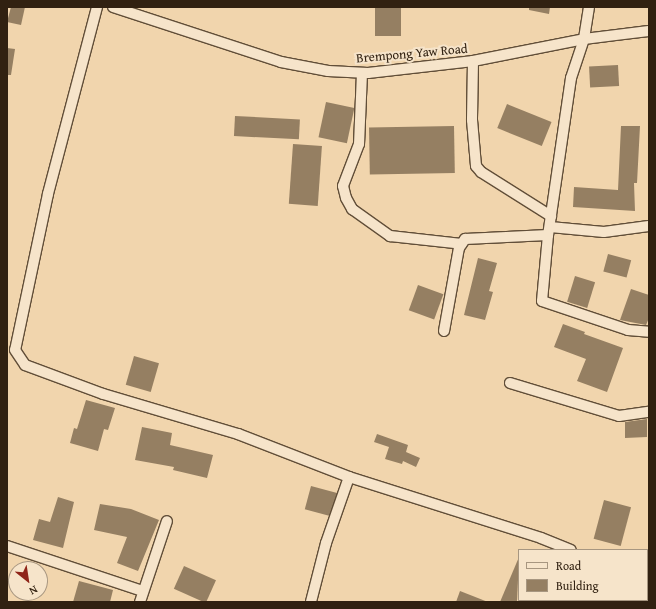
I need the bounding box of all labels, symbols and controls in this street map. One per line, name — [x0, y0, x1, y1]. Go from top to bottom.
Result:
street label: Brempong Yaw Road — [356, 41, 468, 67]
legend — [518, 549, 648, 601]
text: Road — [556, 557, 581, 574]
north arrow — [8, 561, 48, 601]
text: Building — [556, 577, 599, 594]
text: N — [26, 582, 41, 599]

